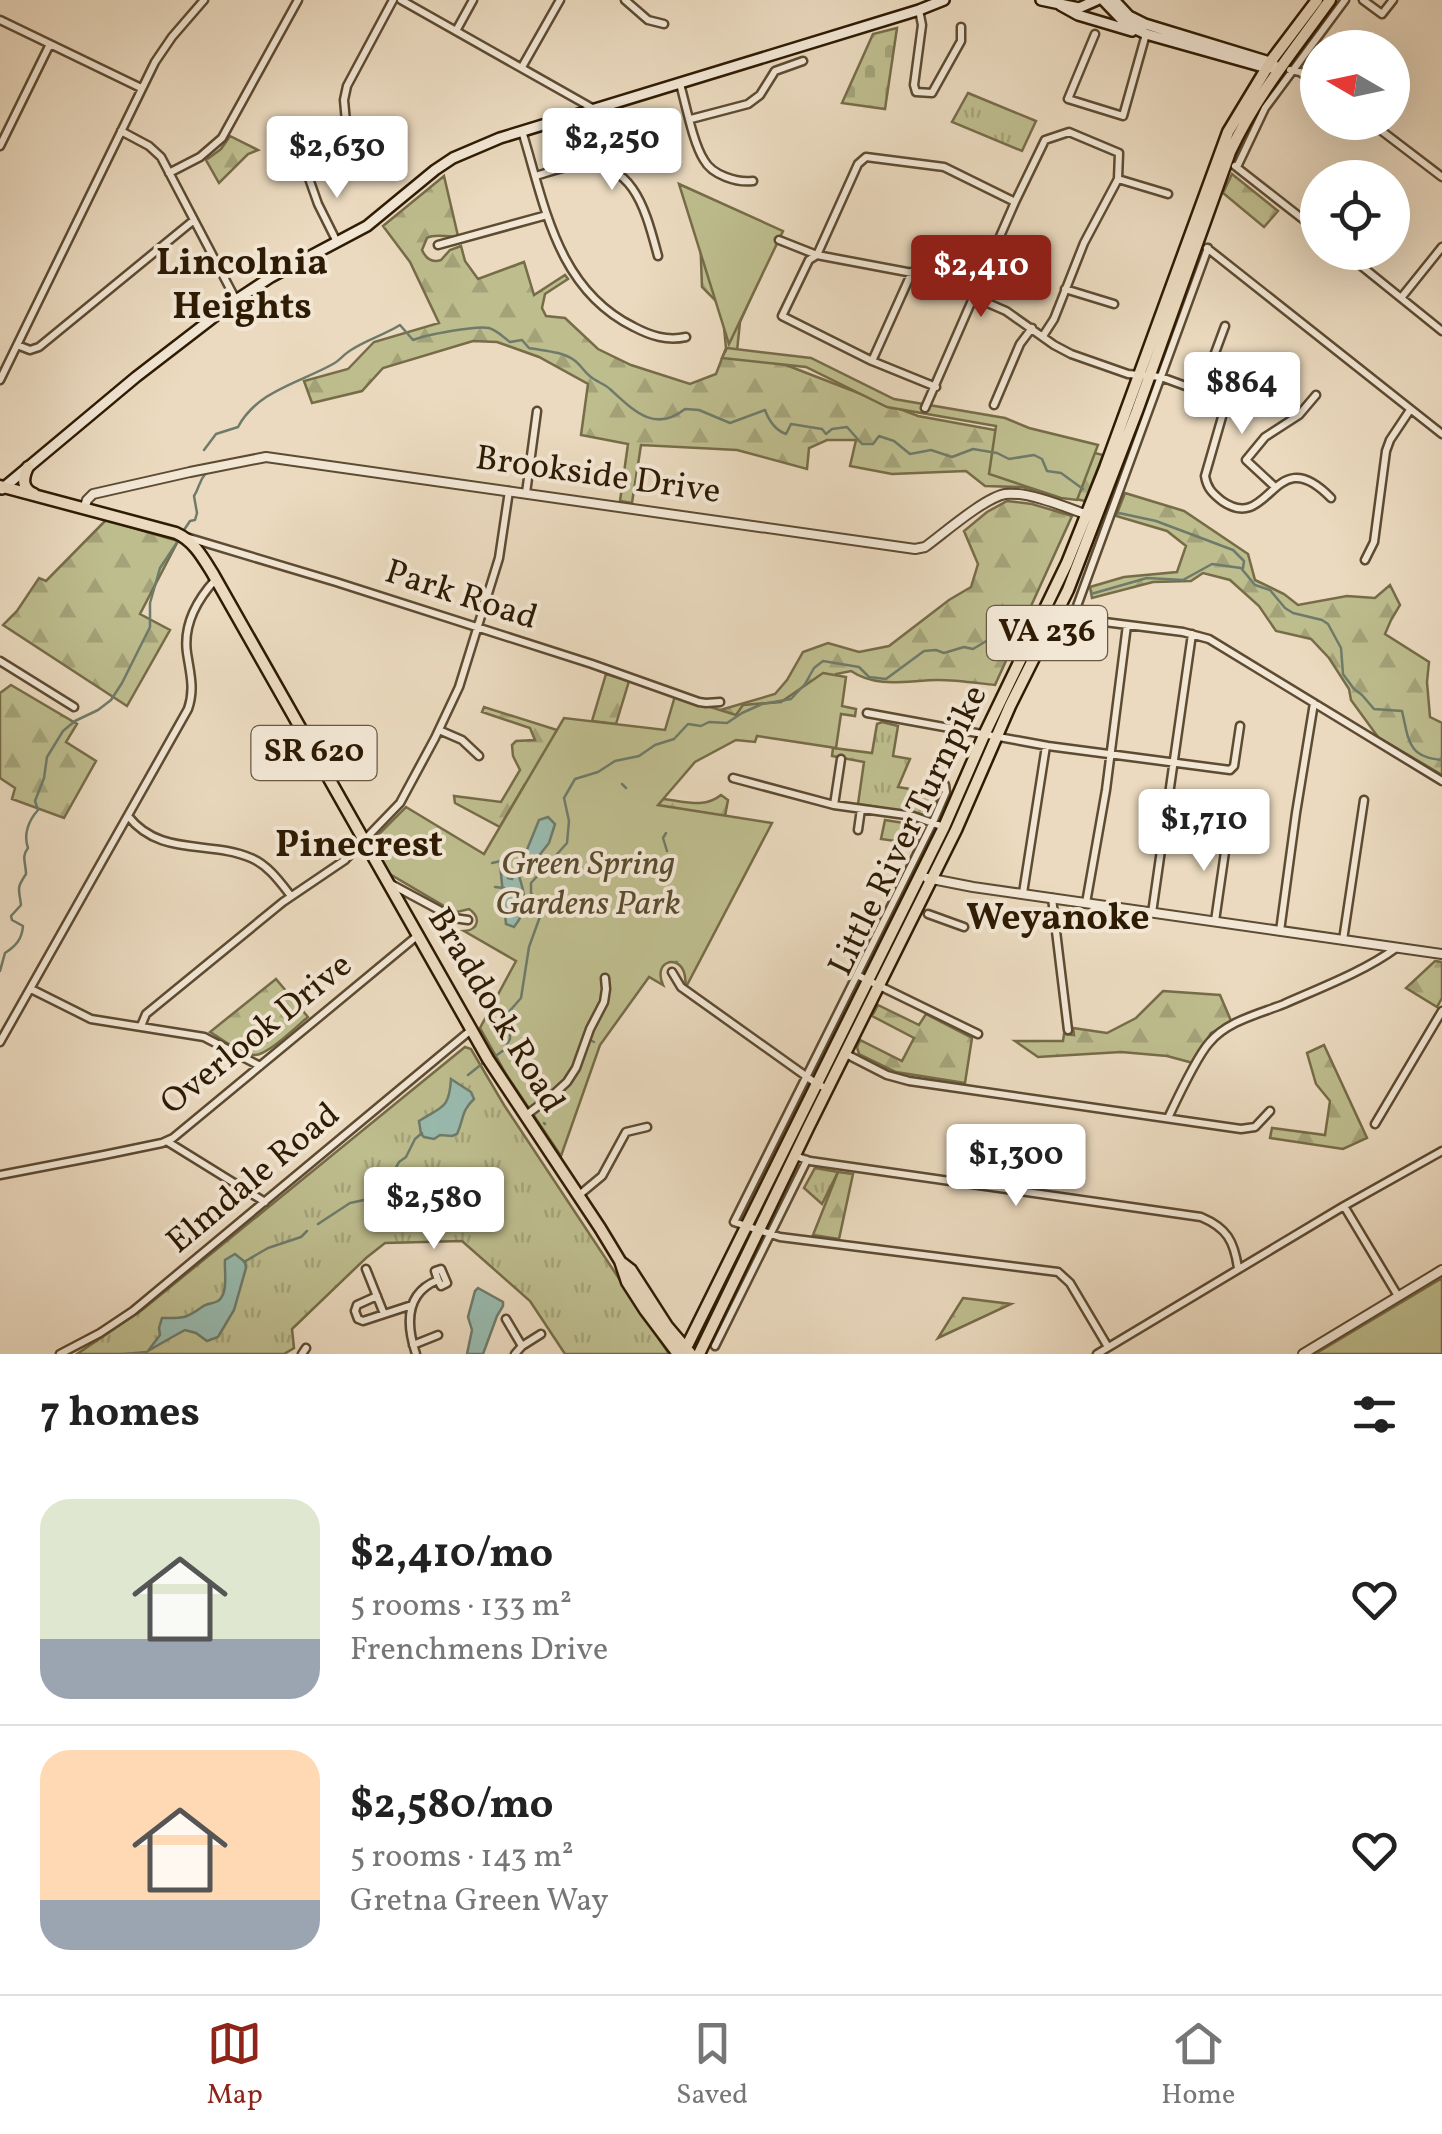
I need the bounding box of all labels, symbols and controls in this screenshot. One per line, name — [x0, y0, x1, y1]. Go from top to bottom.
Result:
north arrow — [1300, 30, 1410, 140]
map controls — [1300, 30, 1410, 270]
pin: $2,250 — [531, 108, 693, 193]
pin: $2,630 — [256, 116, 418, 201]
text: $2,250 — [564, 118, 660, 162]
text: $2,630 — [289, 126, 385, 170]
button: locate — [1300, 160, 1410, 270]
pin: $2,410 — [900, 235, 1062, 320]
district label: Lincolnia Heights — [156, 238, 328, 335]
text: $2,410 — [933, 245, 1029, 289]
pin: $864 — [1183, 352, 1301, 437]
text: $864 — [1206, 362, 1278, 406]
street label: Brookside Drive — [472, 435, 724, 517]
street label: Park Road — [379, 549, 543, 643]
road number: VA 236 — [987, 606, 1107, 660]
street label: Little River Turnpike — [818, 678, 1000, 984]
road number: SR 620 — [252, 726, 376, 780]
pin: $1,710 — [1123, 789, 1285, 874]
text: $1,710 — [1161, 799, 1247, 843]
district label: Pinecrest — [275, 820, 443, 873]
park label: Green Spring Gardens Park — [495, 841, 681, 929]
district label: Weyanoke — [966, 893, 1150, 946]
street label: Braddock Road — [415, 899, 575, 1123]
street label: Overlook Drive — [151, 943, 363, 1127]
street label: Elmdale Road — [157, 1092, 351, 1266]
pin: $1,300 — [935, 1124, 1097, 1209]
text: $1,300 — [969, 1134, 1063, 1178]
pin: $2,580 — [353, 1167, 515, 1252]
text: $2,580 — [386, 1177, 482, 1221]
text: 7 homes — [40, 1385, 200, 1444]
icon: filters — [1347, 1387, 1402, 1442]
text: $2,410/mo — [350, 1526, 553, 1585]
icon: home — [120, 1539, 240, 1659]
icon: heart — [1347, 1572, 1402, 1627]
text: 5 rooms · 133 m² — [350, 1585, 572, 1629]
text: Frenchmens Drive — [350, 1629, 608, 1673]
text: $2,580/mo — [350, 1777, 554, 1836]
icon: home — [120, 1790, 240, 1910]
icon: heart — [1347, 1823, 1402, 1878]
text: 5 rooms · 143 m² — [350, 1836, 574, 1880]
text: Gretna Green Way — [350, 1880, 608, 1924]
tab: Map — [207, 2016, 263, 2115]
tab: Saved — [676, 2016, 748, 2115]
tab: Home — [1161, 2016, 1235, 2115]

